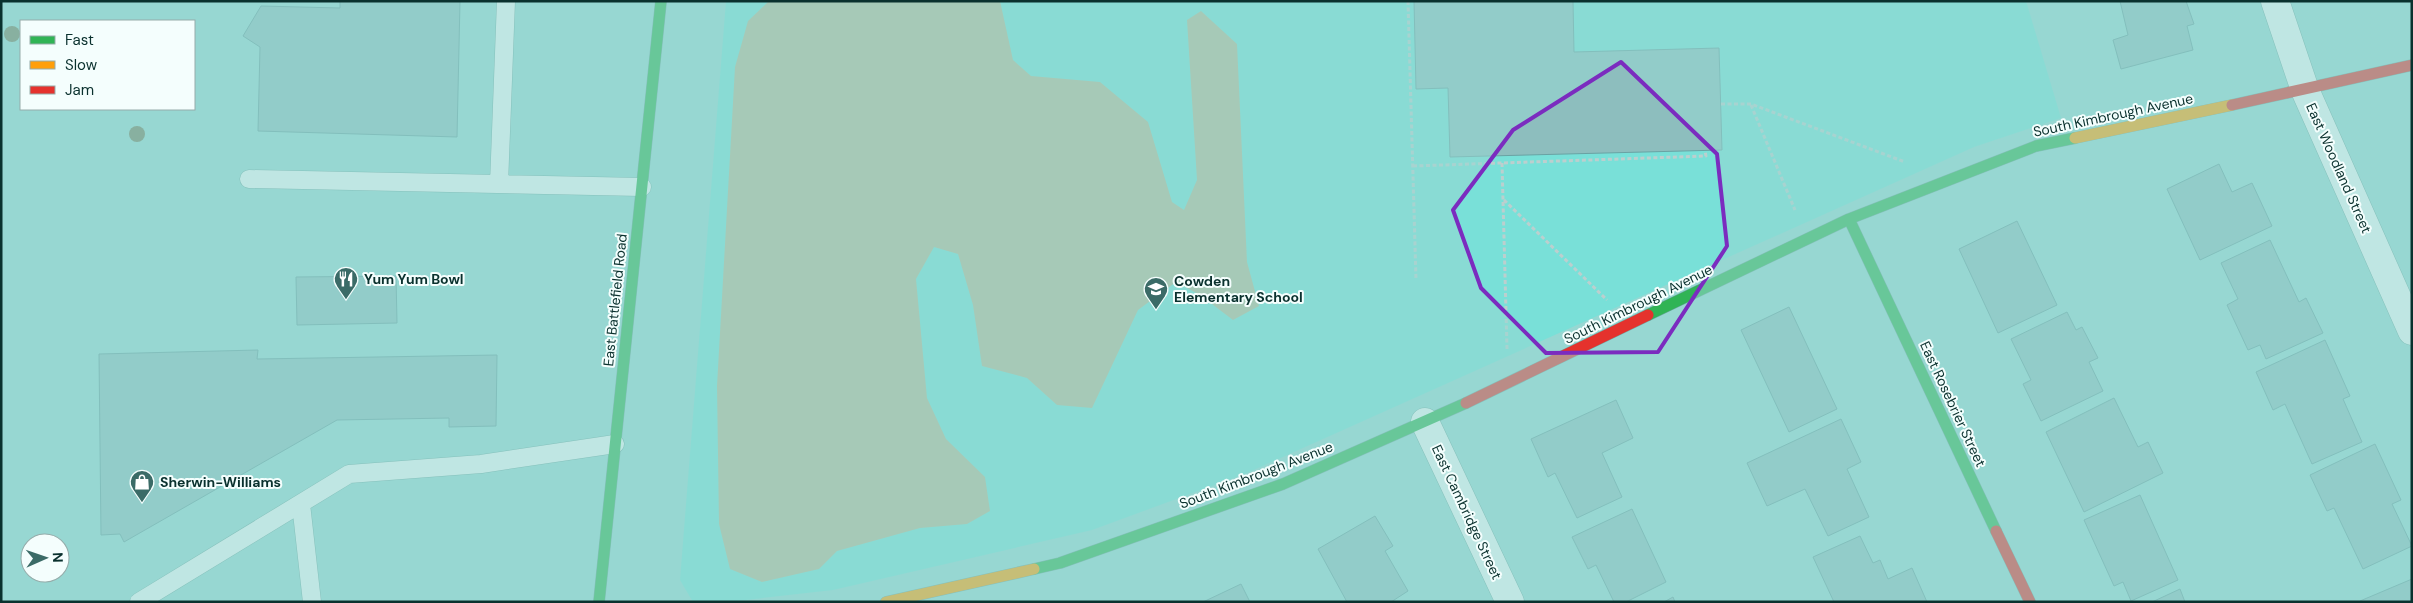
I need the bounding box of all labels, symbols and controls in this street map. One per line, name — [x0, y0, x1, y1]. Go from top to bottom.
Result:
legend — [20, 20, 195, 110]
text: Fast — [65, 30, 94, 50]
text: Slow — [65, 55, 98, 75]
text: Jam — [65, 80, 94, 100]
street label: South Kimbrough Avenue — [2031, 89, 2195, 141]
street label: East Woodland Street — [2302, 100, 2376, 236]
street label: East Battlefield Road — [599, 233, 631, 367]
street label: South Kimbrough Avenue — [1561, 260, 1715, 348]
restaurant icon: Yum Yum Bowl — [333, 266, 359, 300]
place label: Yum Yum Bowl — [364, 270, 464, 288]
place label: Cowden Elementary School — [1174, 272, 1303, 306]
school or university icon: Cowden Elementary School — [1143, 276, 1169, 310]
street label: East Rosebrier Street — [1916, 338, 1990, 470]
street label: South Kimbrough Avenue — [1177, 437, 1335, 513]
street label: East Cambridge Street — [1428, 442, 1506, 582]
shop icon: Sherwin-Williams — [129, 469, 155, 503]
place label: Sherwin-Williams — [160, 473, 281, 491]
north arrow — [20, 533, 70, 583]
text: N — [49, 552, 67, 563]

